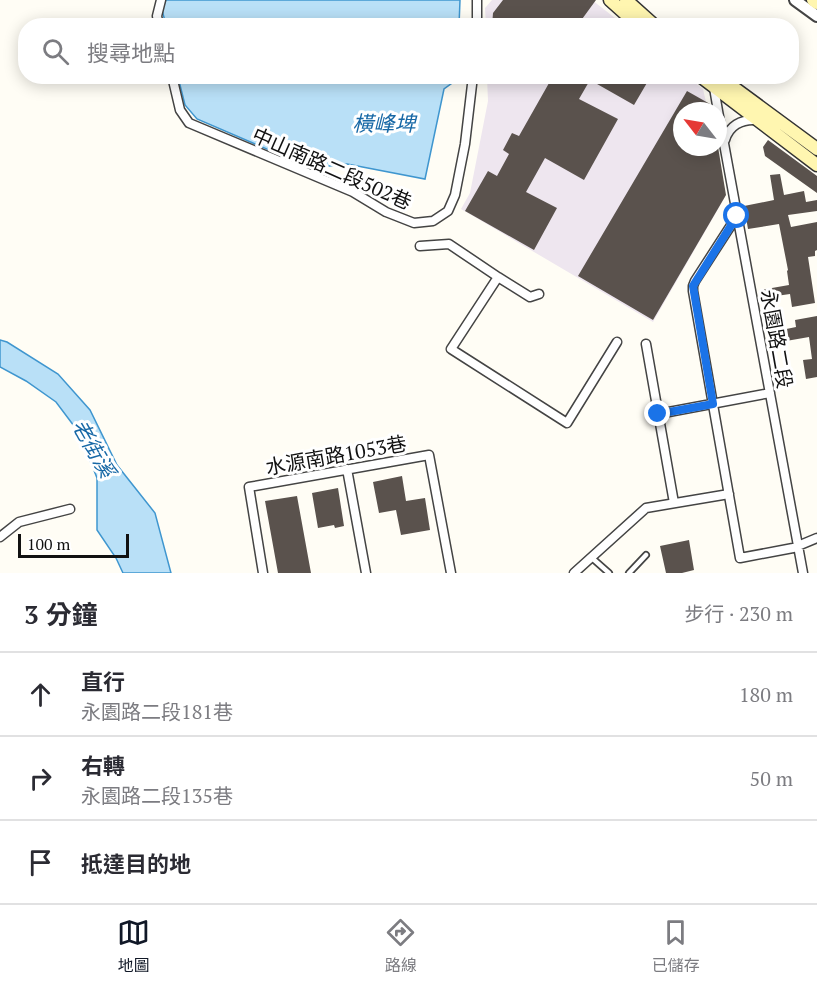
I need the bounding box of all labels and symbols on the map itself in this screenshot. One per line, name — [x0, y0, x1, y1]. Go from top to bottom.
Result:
north arrow — [673, 102, 727, 156]
water label: 橫峰埤 — [353, 109, 418, 137]
street label: 中山南路二段502巷 — [248, 121, 416, 215]
route start — [723, 202, 749, 228]
street label: 永園路二段 — [755, 287, 799, 391]
route end — [644, 400, 670, 426]
water label: 老街溪 — [66, 414, 123, 485]
street label: 水源南路1053巷 — [263, 429, 409, 481]
scale bar — [18, 531, 129, 558]

